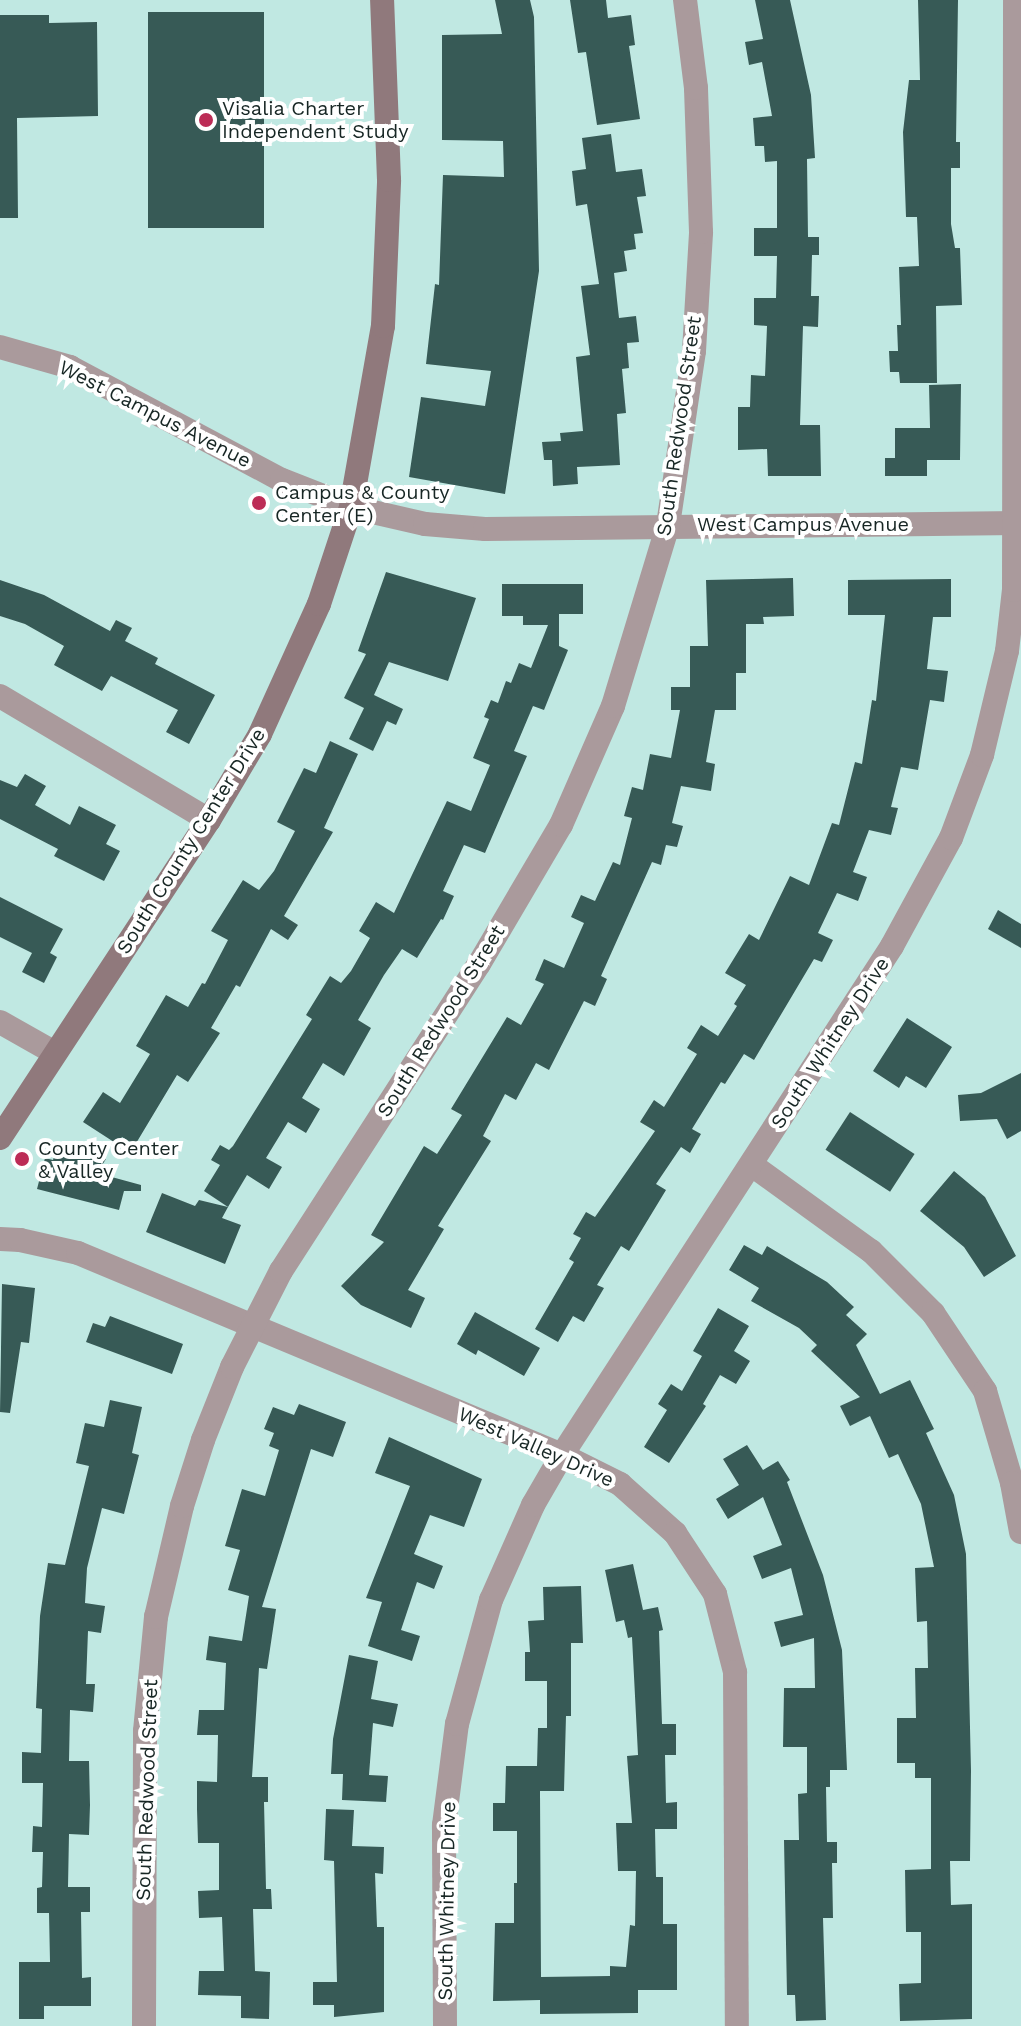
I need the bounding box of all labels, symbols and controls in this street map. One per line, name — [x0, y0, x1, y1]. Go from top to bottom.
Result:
place label: Visalia Charter Independent Study — [222, 96, 409, 143]
marker: Visalia Charter Independent Study — [197, 111, 215, 129]
street label: South Redwood Street — [652, 315, 706, 537]
street label: West Campus Avenue — [55, 355, 255, 473]
place label: Campus & County Center (E) — [275, 480, 450, 527]
marker: Campus & County Center (E) — [250, 494, 268, 512]
street label: West Campus Avenue — [697, 512, 909, 536]
street label: South County Center Drive — [111, 723, 271, 959]
street label: South Redwood Street — [372, 921, 510, 1121]
street label: South Whitney Drive — [765, 952, 895, 1134]
place label: County Center & Valley — [38, 1136, 179, 1183]
marker: County Center & Valley — [13, 1150, 31, 1168]
street label: West Valley Drive — [454, 1402, 618, 1492]
street label: South Redwood Street — [131, 1679, 163, 1901]
street label: South Whitney Drive — [433, 1801, 461, 2001]

